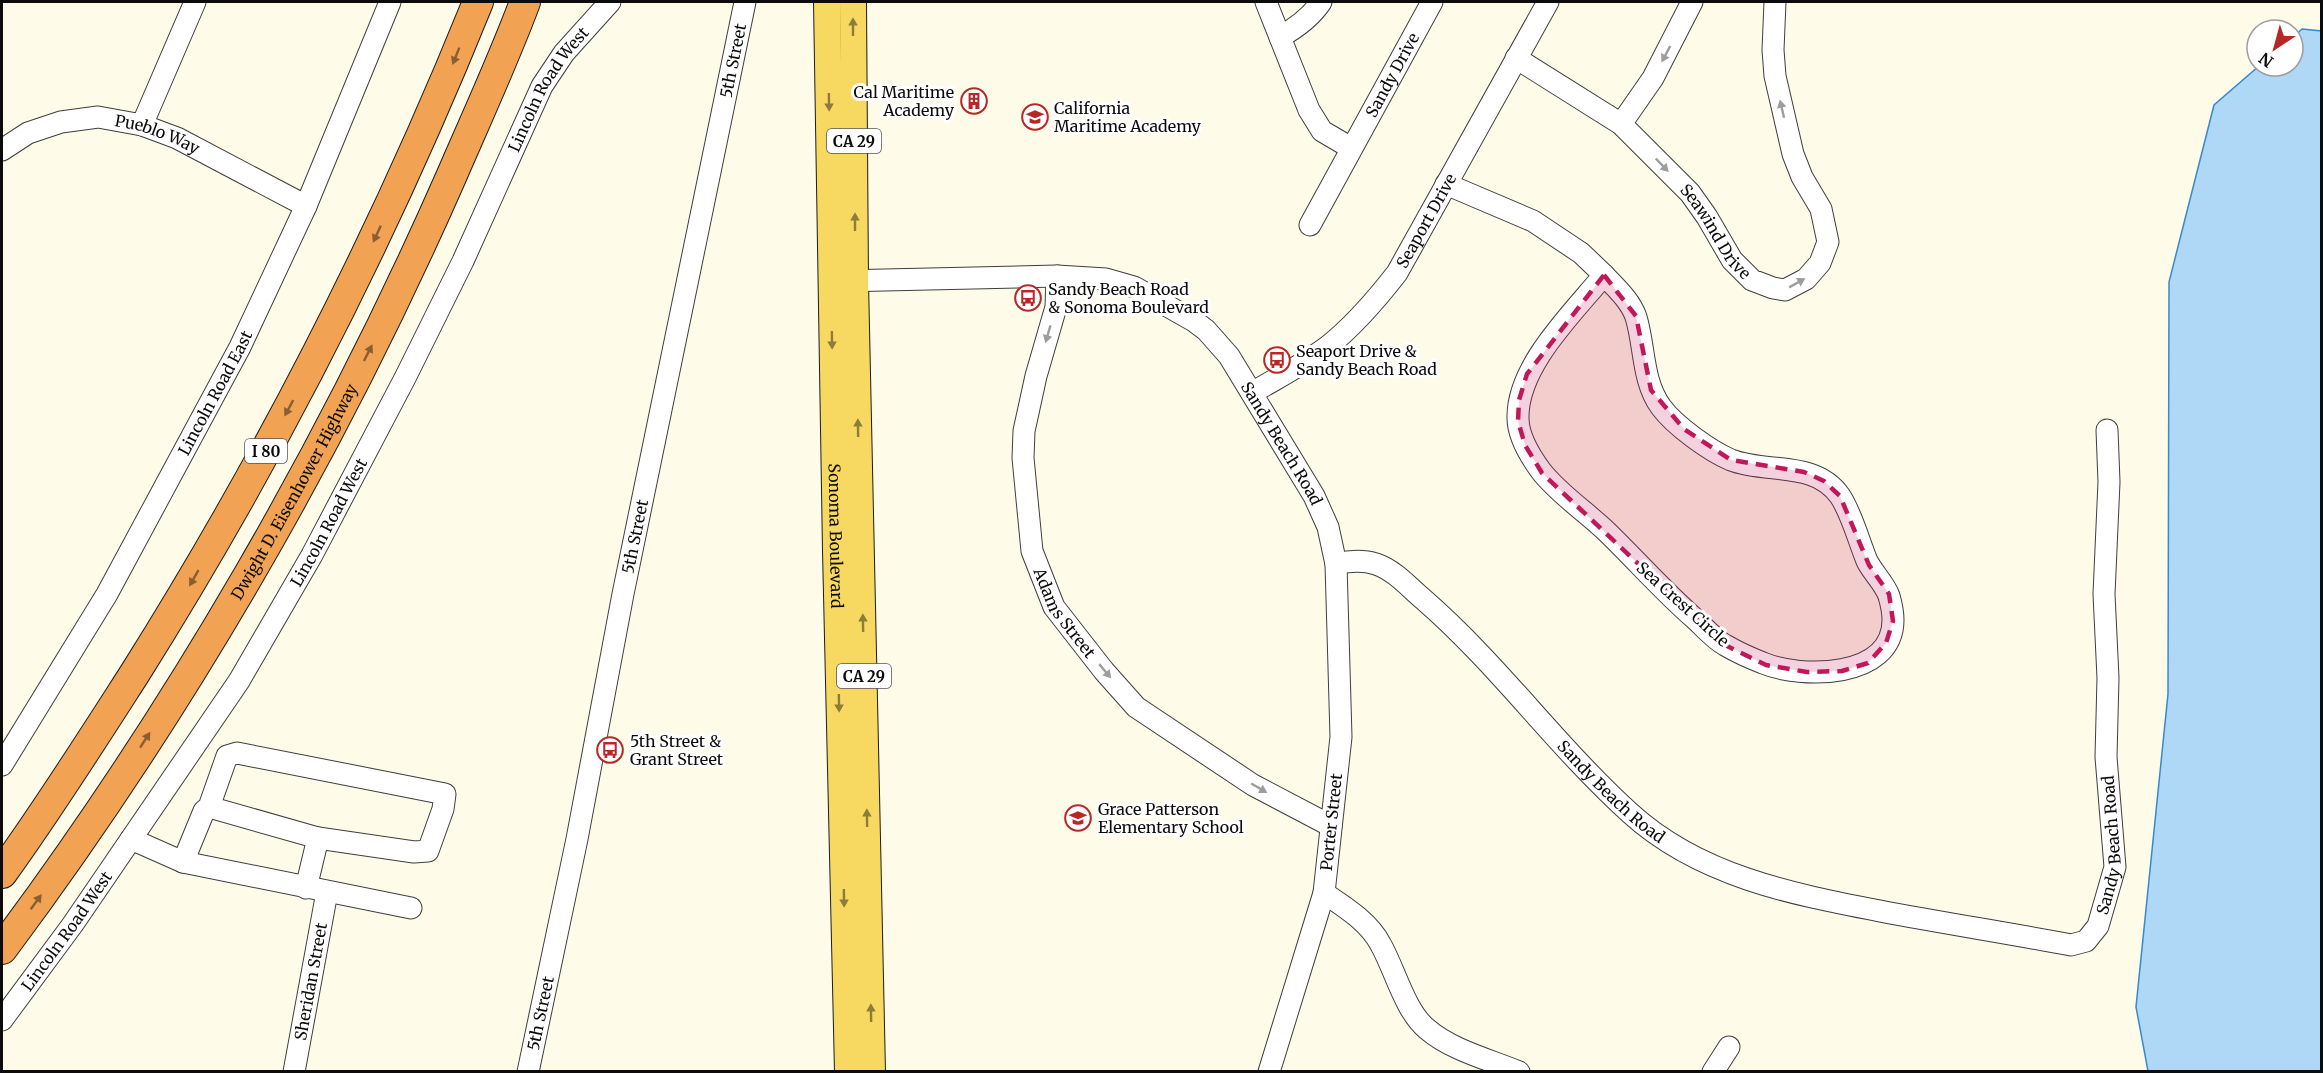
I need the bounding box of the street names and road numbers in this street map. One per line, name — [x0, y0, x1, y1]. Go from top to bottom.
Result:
street label: 5th Street — [716, 21, 750, 99]
street label: Lincoln Road West — [504, 22, 593, 155]
street label: Sandy Drive — [1361, 29, 1423, 121]
street label: Pueblo Way — [113, 110, 204, 158]
road number: CA 29 — [827, 129, 881, 153]
street label: Seaport Drive — [1392, 170, 1460, 271]
street label: Seawind Drive — [1676, 179, 1755, 283]
street label: Lincoln Road East — [174, 327, 257, 459]
street label: Sandy Beach Road — [1237, 378, 1327, 508]
street label: Dwight D. Eisenhower Highway — [226, 380, 362, 603]
road number: I 80 — [245, 439, 287, 463]
street label: Lincoln Road West — [286, 454, 371, 590]
street label: Sonoma Boulevard — [825, 463, 847, 609]
street label: 5th Street — [617, 497, 652, 575]
street label: Sea Crest Circle — [1633, 557, 1733, 651]
street label: Adams Street — [1029, 564, 1100, 662]
road number: CA 29 — [837, 664, 891, 688]
street label: Sandy Beach Road — [1553, 736, 1669, 847]
street label: Porter Street — [1316, 772, 1346, 872]
street label: Sandy Beach Road — [2092, 774, 2125, 917]
street label: Lincoln Road West — [17, 867, 117, 995]
street label: Sheridan Street — [290, 920, 331, 1042]
street label: 5th Street — [523, 974, 558, 1052]

